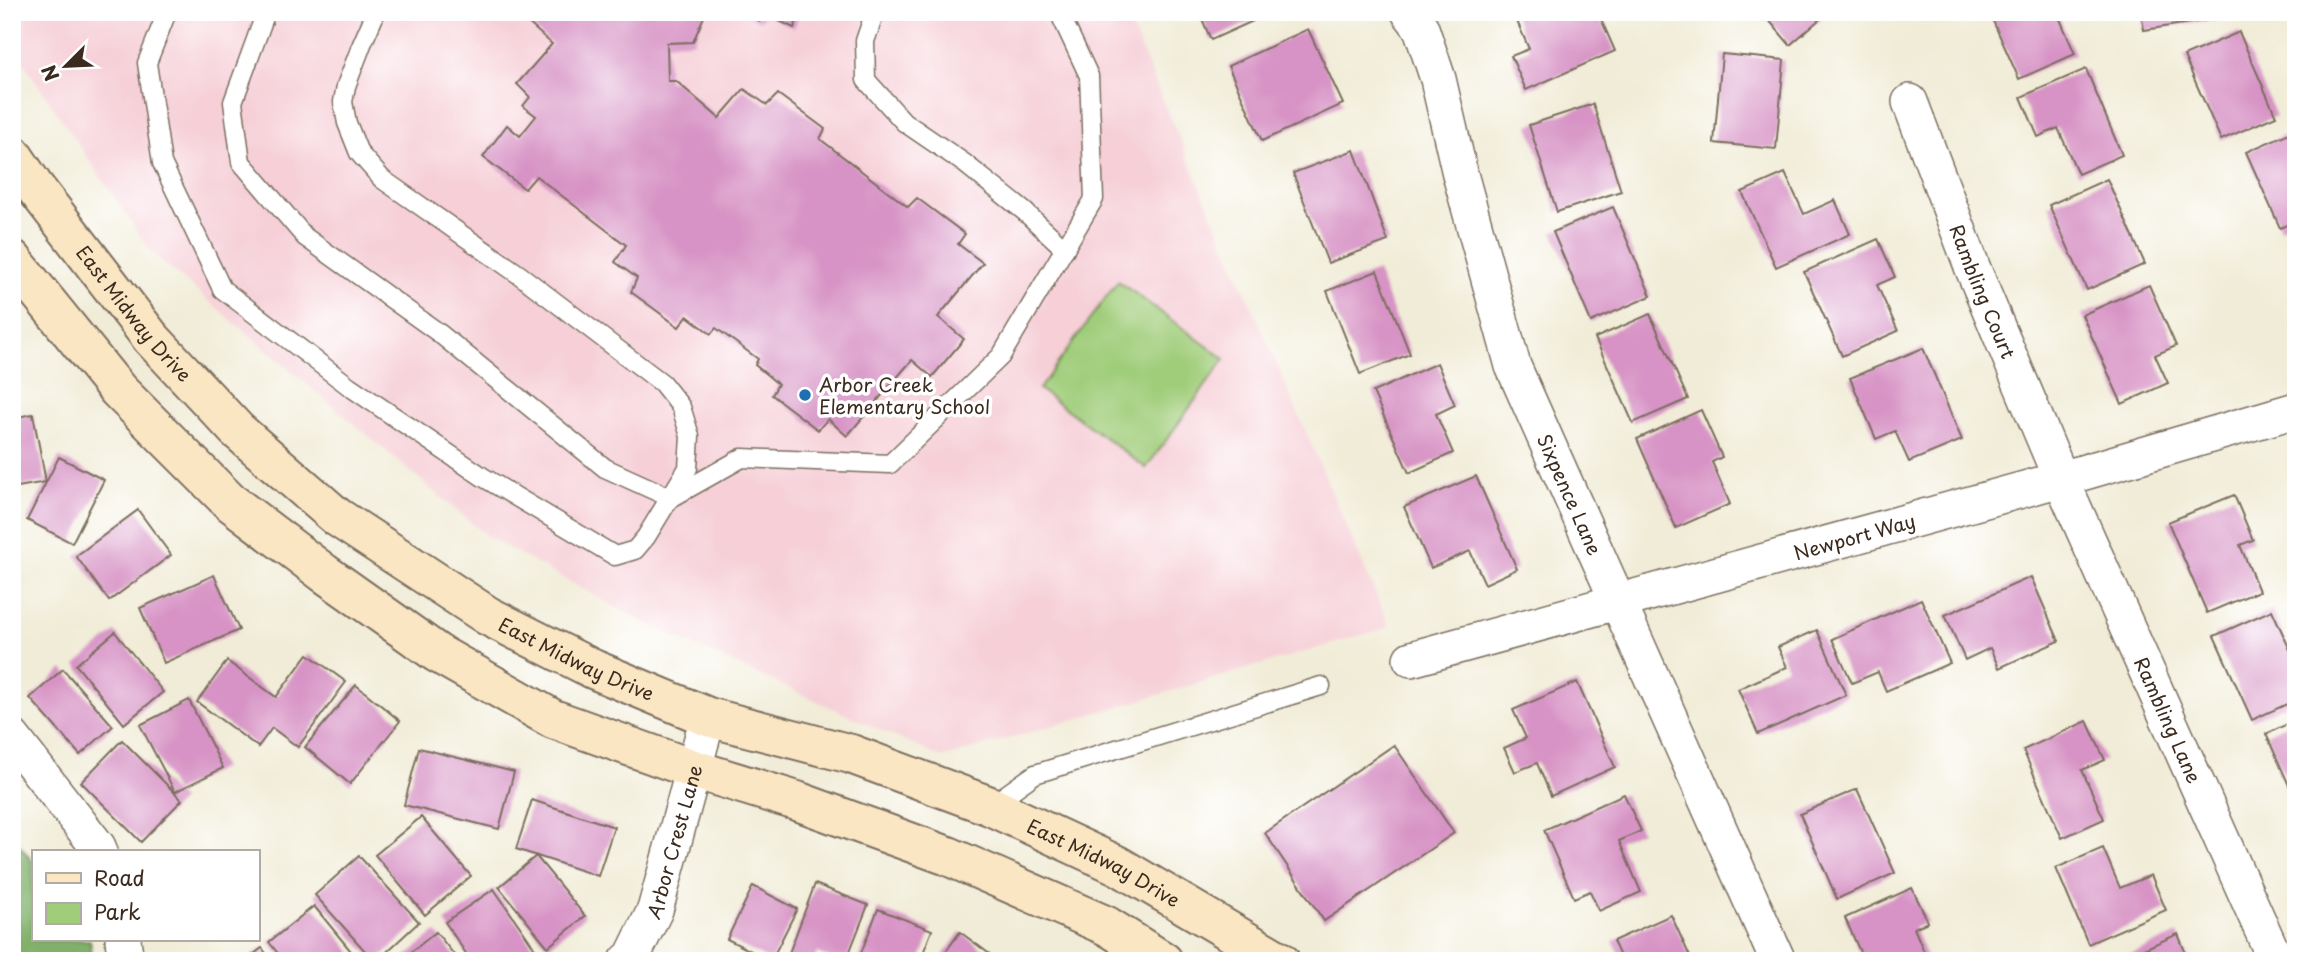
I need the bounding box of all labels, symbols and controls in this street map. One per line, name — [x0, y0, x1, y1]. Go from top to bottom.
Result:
north arrow — [32, 32, 102, 102]
text: N — [34, 61, 65, 86]
street label: Rambling Court — [1943, 220, 2023, 363]
street label: East Midway Drive — [70, 239, 199, 388]
place label: Arbor Creek Elementary School — [819, 370, 990, 420]
marker: Arbor Creek Elementary School — [797, 387, 813, 403]
street label: Sixpence Lane — [1531, 429, 1609, 559]
street label: Newport Way — [1790, 506, 1918, 566]
street label: East Midway Drive — [494, 610, 658, 707]
street label: Rambling Lane — [2128, 652, 2209, 788]
street label: Arbor Crest Lane — [639, 761, 708, 923]
street label: East Midway Drive — [1023, 811, 1186, 913]
legend — [32, 850, 259, 942]
text: Road — [94, 861, 145, 893]
text: Park — [94, 895, 141, 927]

